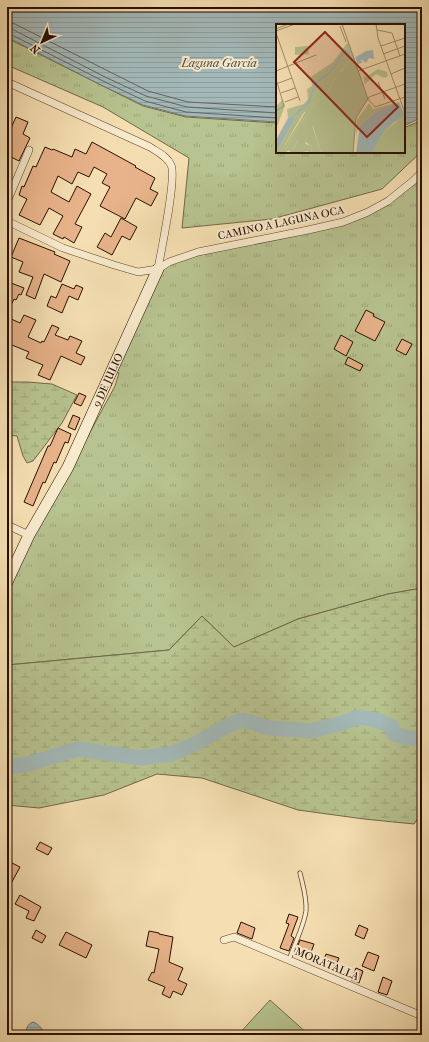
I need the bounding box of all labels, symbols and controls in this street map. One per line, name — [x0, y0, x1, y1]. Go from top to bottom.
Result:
north arrow — [22, 22, 62, 62]
inset map — [276, 24, 405, 153]
text: N — [27, 41, 43, 56]
water label: Laguna García — [180, 56, 257, 70]
street label: CAMINO A LAGUNA OCA — [217, 203, 346, 243]
street label: 9 DE JULIO — [90, 351, 126, 409]
street label: MORATALLA — [293, 945, 362, 984]

